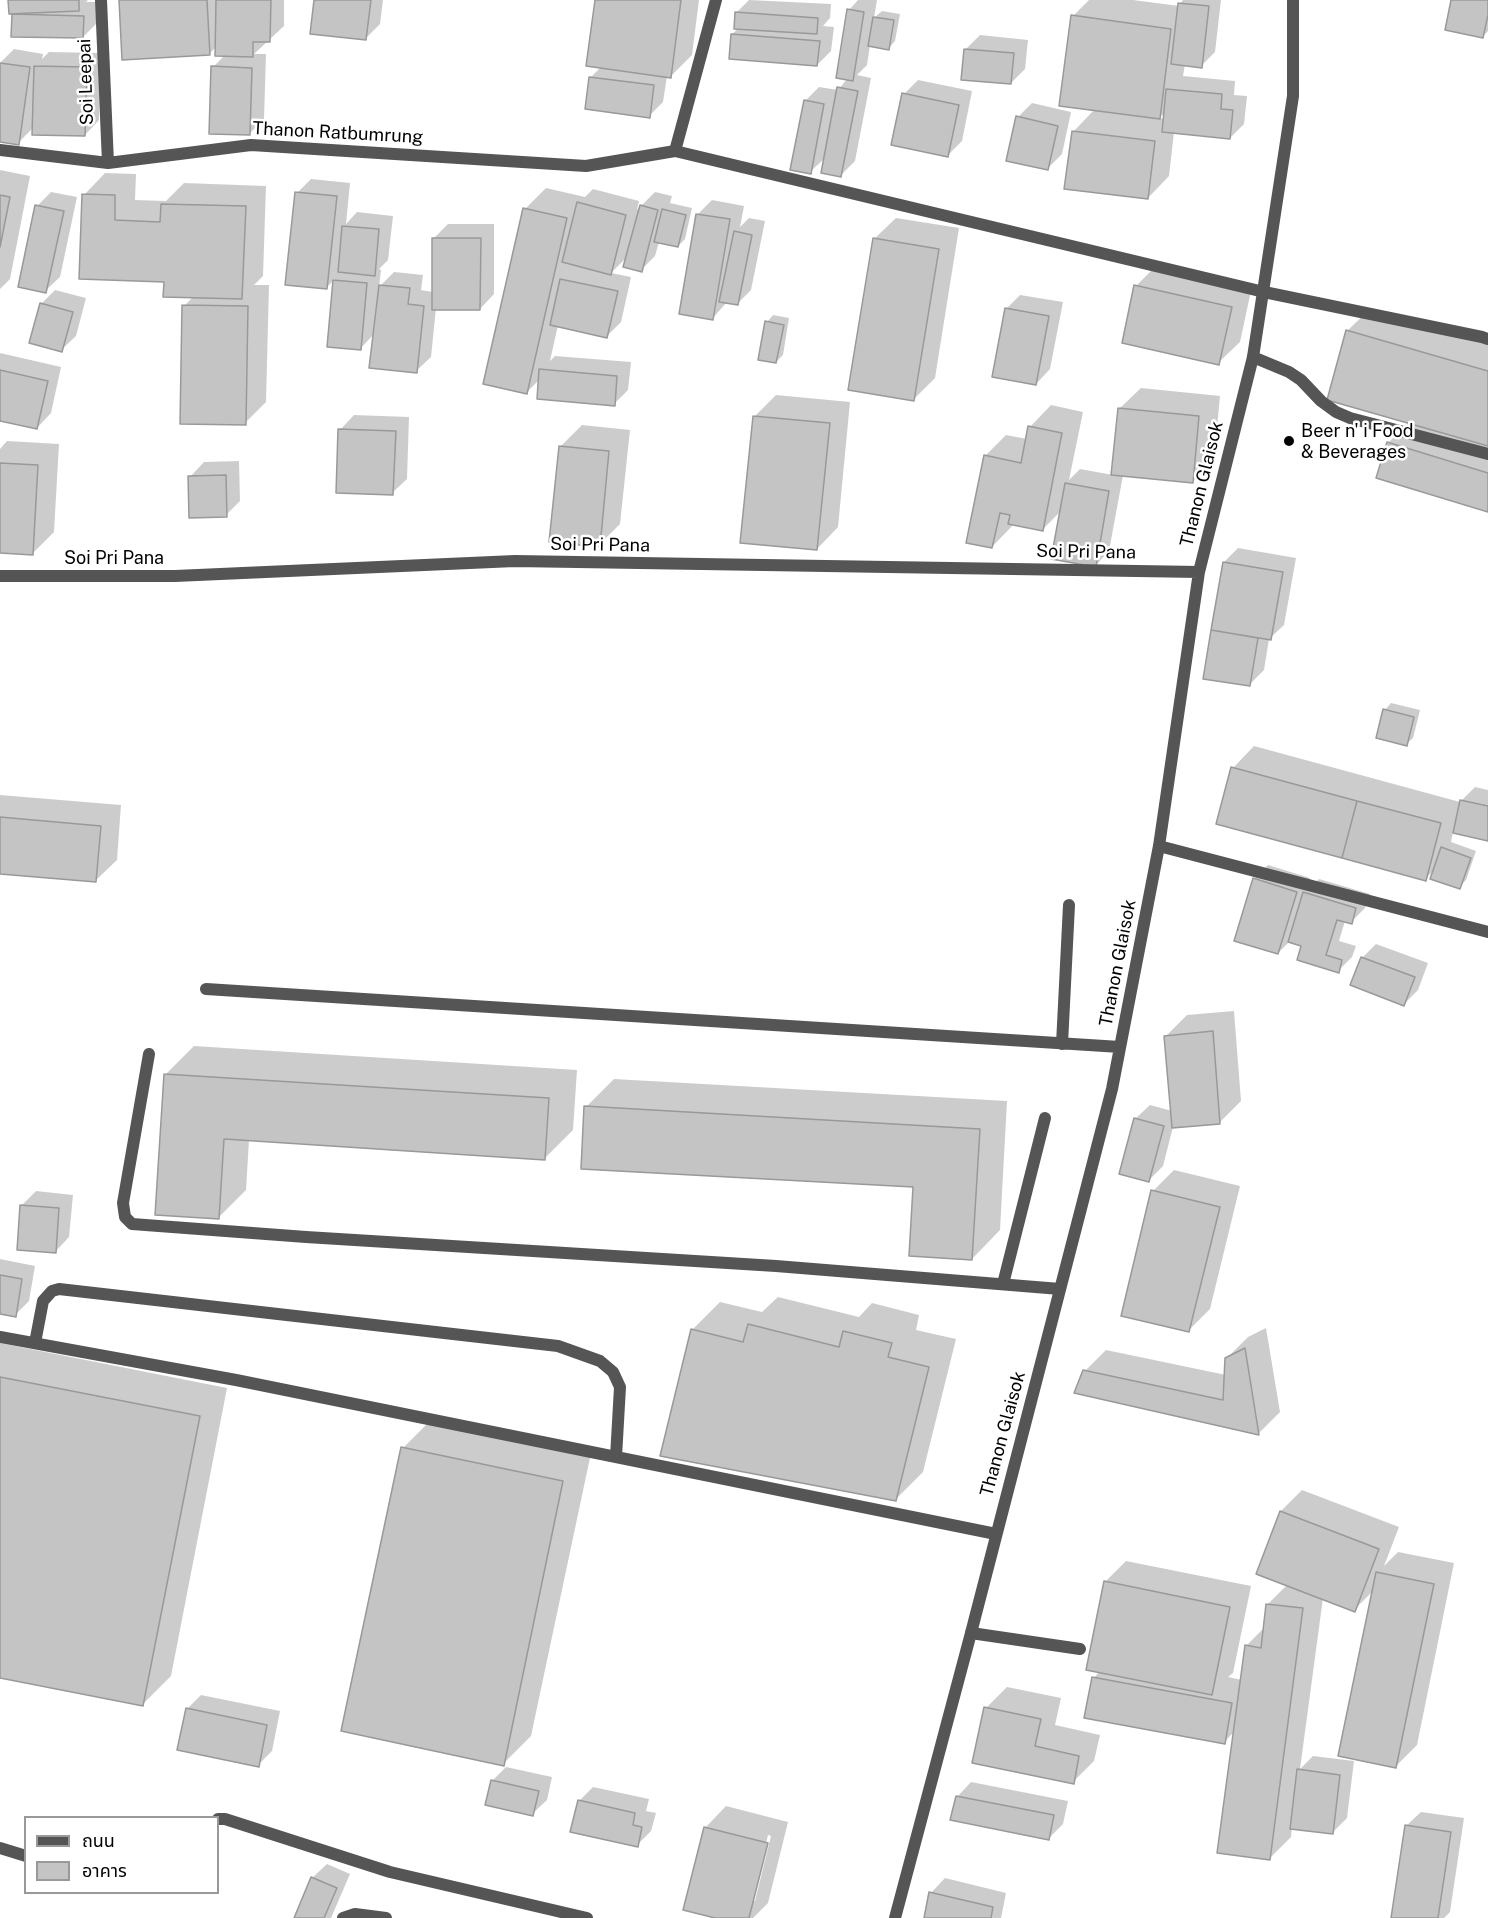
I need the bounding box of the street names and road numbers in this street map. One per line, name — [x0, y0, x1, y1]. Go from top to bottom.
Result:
street label: Soi Leepai — [74, 38, 98, 126]
street label: Thanon Ratbumrung — [252, 118, 424, 148]
street label: Thanon Glaisok — [1176, 419, 1228, 549]
street label: Soi Pri Pana — [550, 533, 650, 557]
street label: Soi Pri Pana — [1036, 540, 1136, 564]
street label: Soi Pri Pana — [64, 547, 164, 569]
street label: Thanon Glaisok — [1095, 898, 1141, 1028]
street label: Thanon Glaisok — [976, 1369, 1030, 1499]

